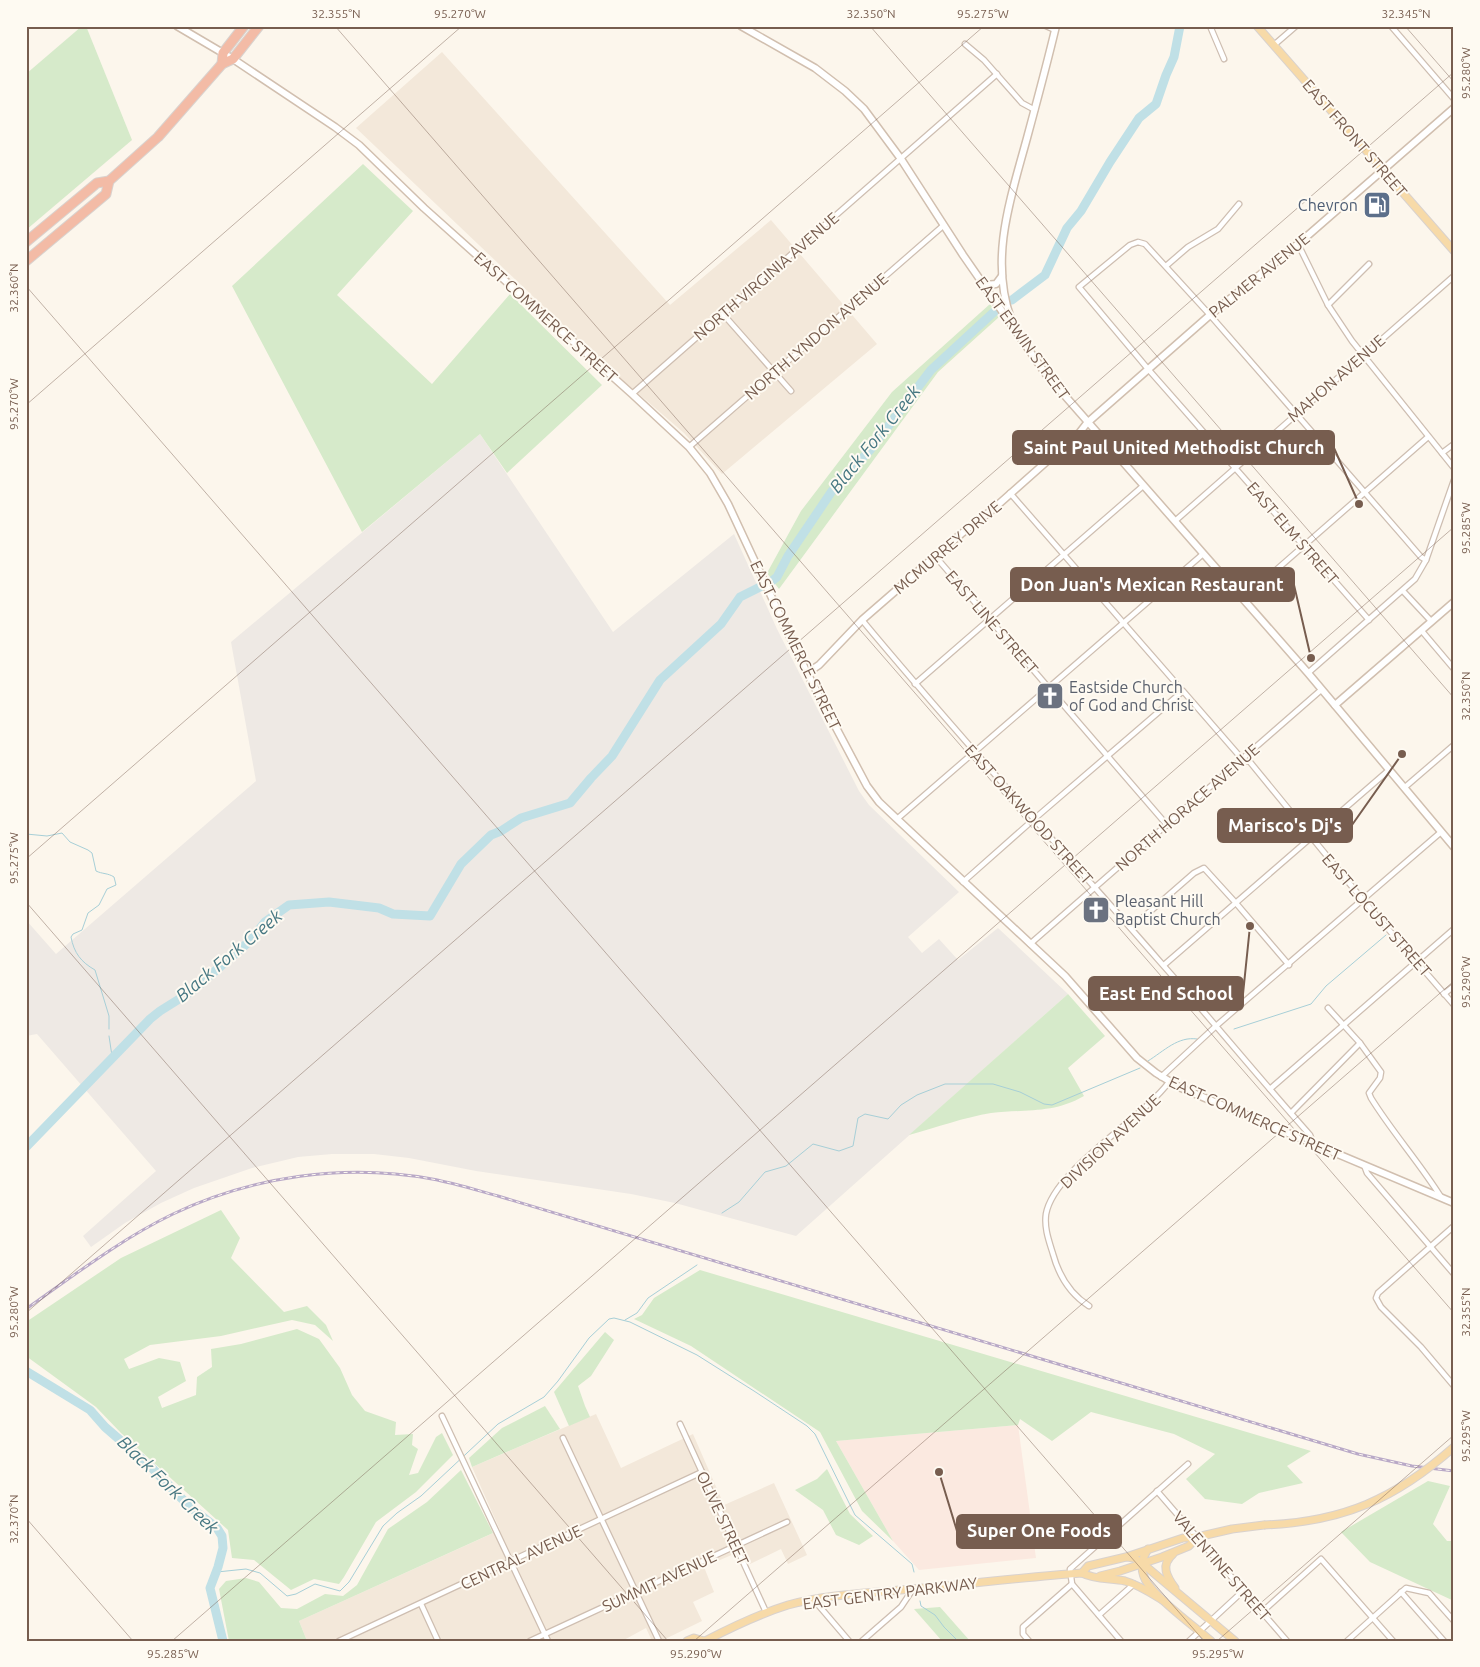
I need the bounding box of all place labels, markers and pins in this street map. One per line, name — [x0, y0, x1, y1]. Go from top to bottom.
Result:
fuel station icon: Chevron — [1362, 190, 1392, 220]
place label: Chevron — [1298, 196, 1358, 214]
callout: Saint Paul United Methodist Church — [1013, 431, 1334, 464]
callout: Don Juan's Mexican Restaurant — [1011, 568, 1294, 601]
place label: Eastside Church of God and Christ — [1069, 678, 1194, 714]
church icon: Eastside Church of God and Christ — [1035, 681, 1065, 711]
callout: Marisco's Dj's — [1218, 809, 1352, 842]
place label: Pleasant Hill Baptist Church — [1115, 892, 1221, 928]
church icon: Pleasant Hill Baptist Church — [1081, 895, 1111, 925]
callout: East End School — [1089, 977, 1243, 1010]
callout: Super One Foods — [957, 1515, 1121, 1548]

